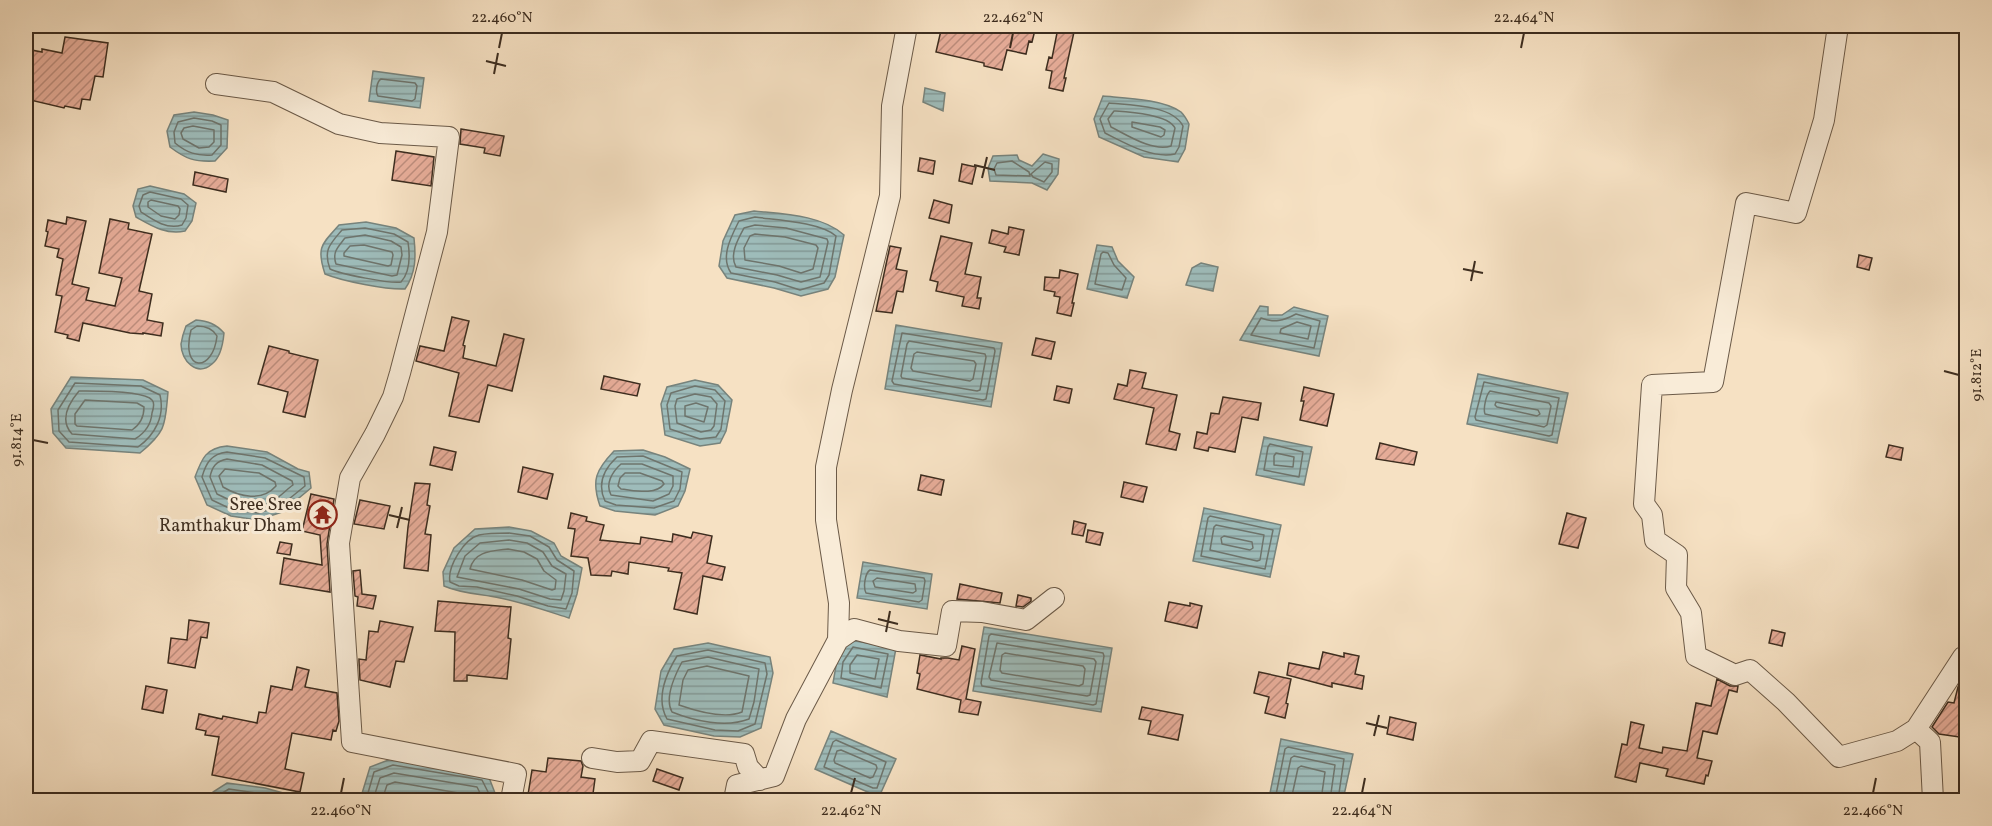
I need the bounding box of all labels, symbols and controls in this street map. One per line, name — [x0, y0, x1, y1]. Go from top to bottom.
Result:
text: 22.460°N — [471, 8, 533, 29]
text: 22.462°N — [983, 8, 1043, 29]
text: 22.464°N — [1494, 8, 1554, 29]
text: 91.812°E — [1967, 349, 1988, 401]
text: 91.814°E — [7, 413, 28, 467]
place label: Sree Sree Ramthakur Dham — [159, 493, 302, 539]
temple icon: Sree Sree Ramthakur Dham — [307, 499, 339, 531]
text: 22.460°N — [310, 801, 372, 822]
text: 22.462°N — [821, 801, 881, 822]
text: 22.464°N — [1332, 801, 1392, 822]
text: 22.466°N — [1843, 801, 1903, 822]

